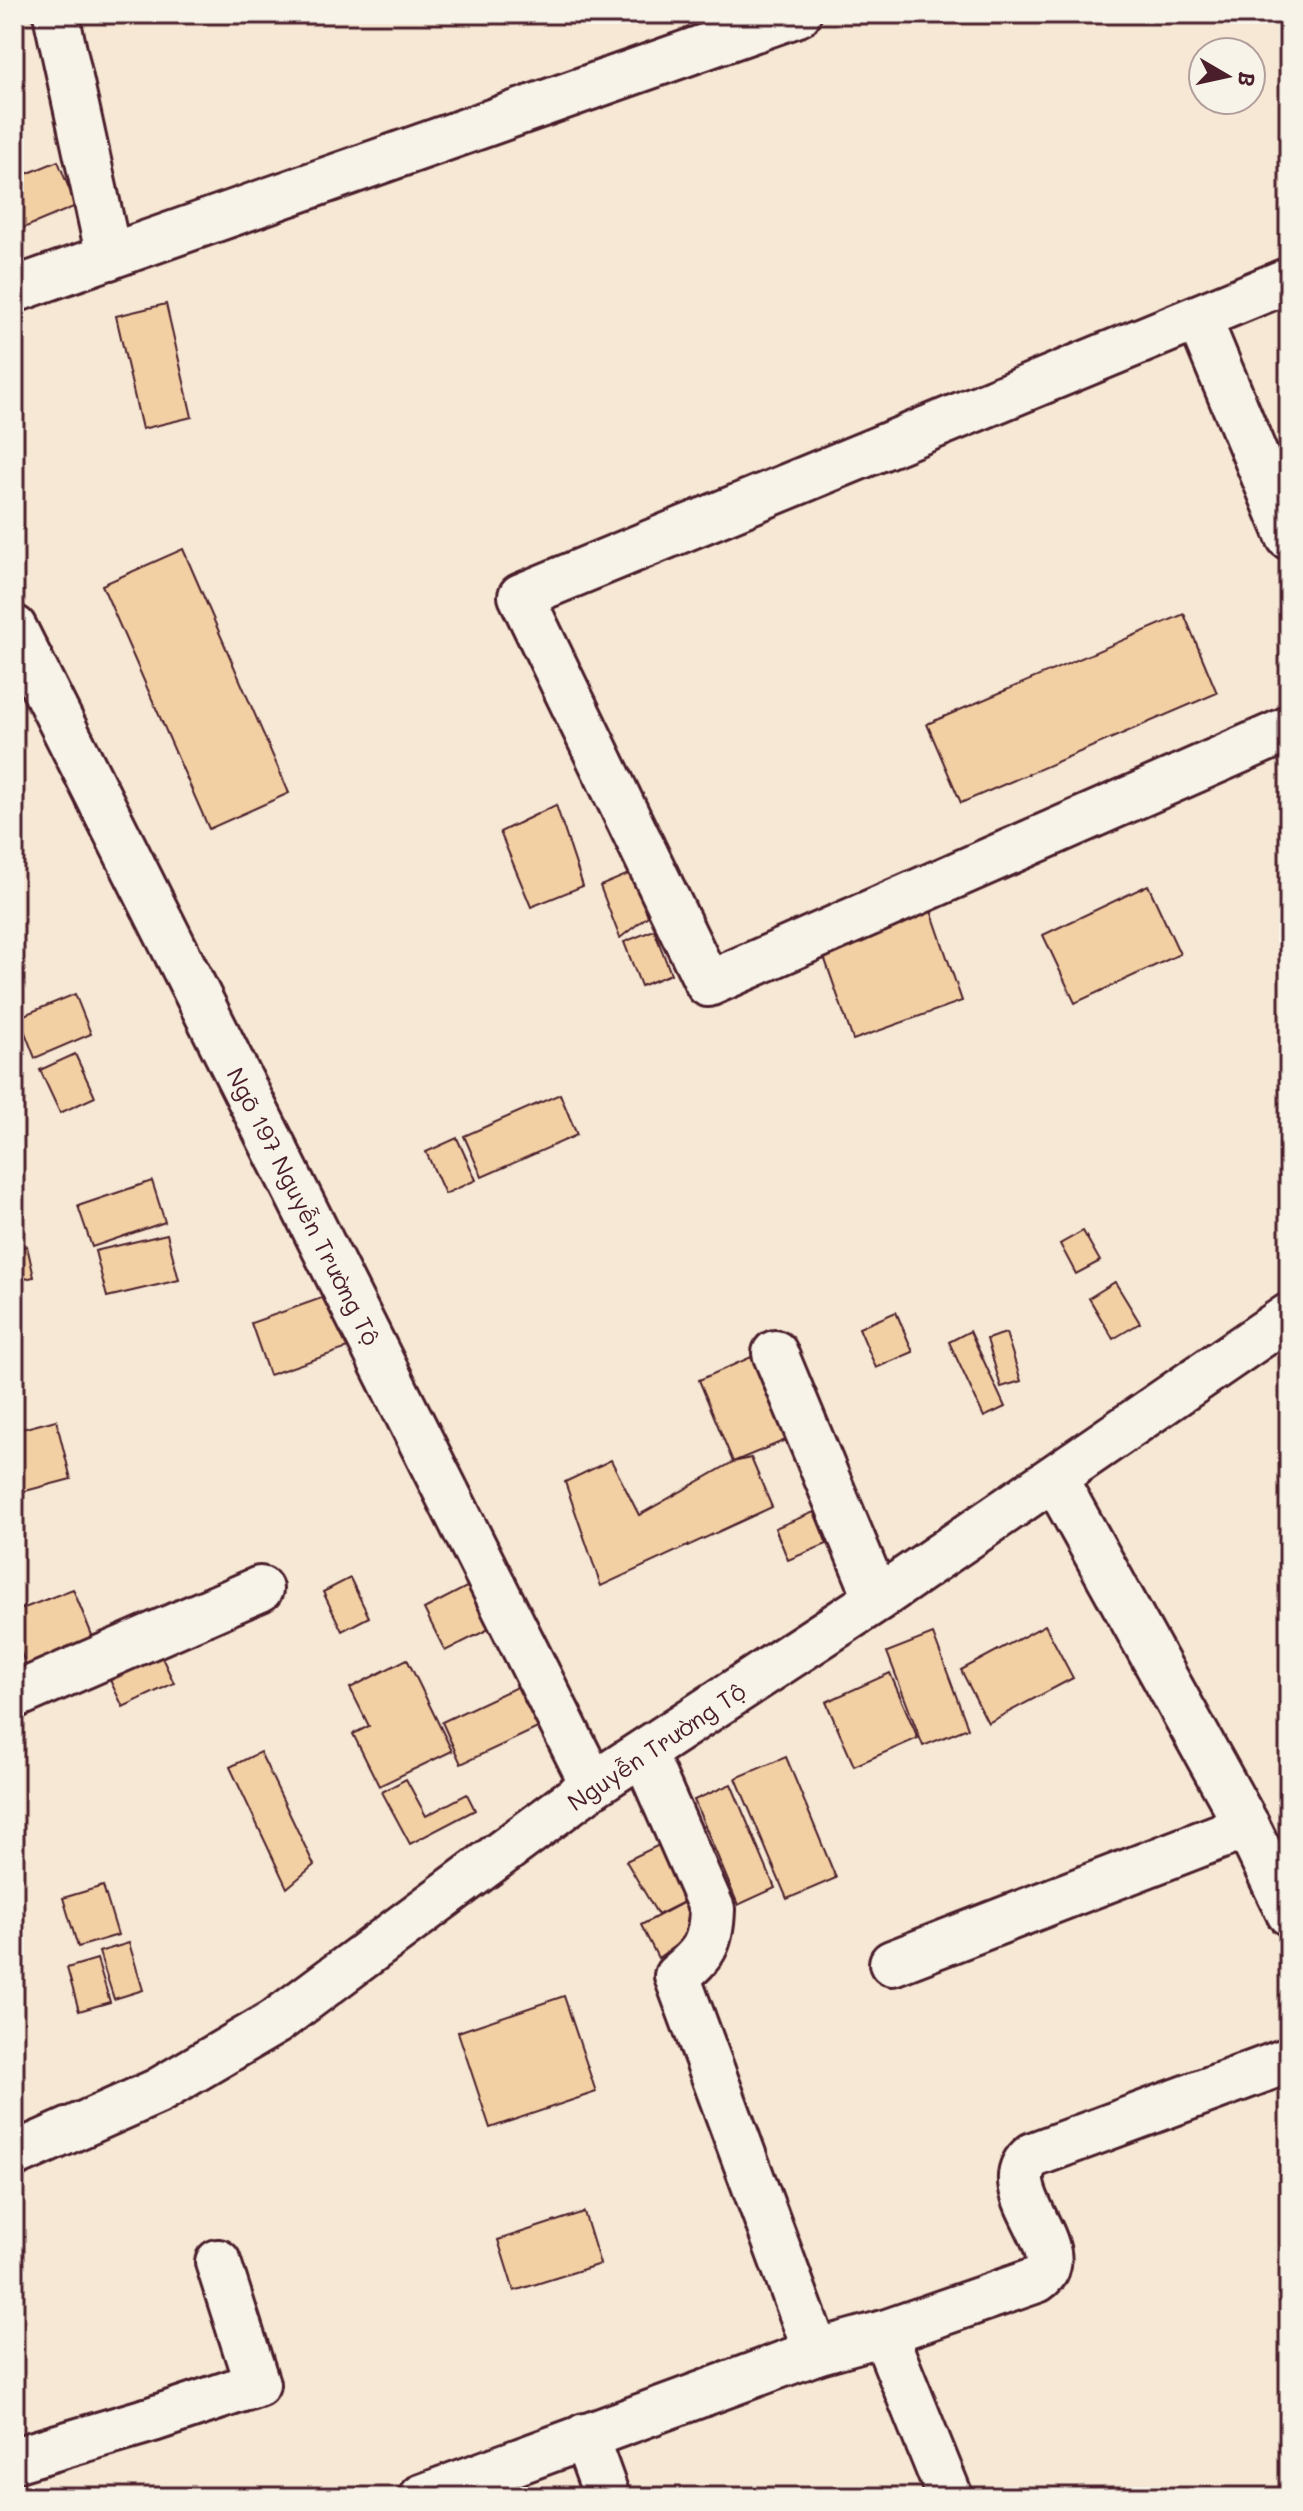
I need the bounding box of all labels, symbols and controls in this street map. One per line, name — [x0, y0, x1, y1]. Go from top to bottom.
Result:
north arrow — [1187, 36, 1267, 116]
text: B — [1232, 70, 1263, 89]
street label: Ngõ 197 Nguyễn Trường Tộ — [220, 1062, 388, 1350]
street label: Nguyễn Trường Tộ — [561, 1675, 751, 1817]

